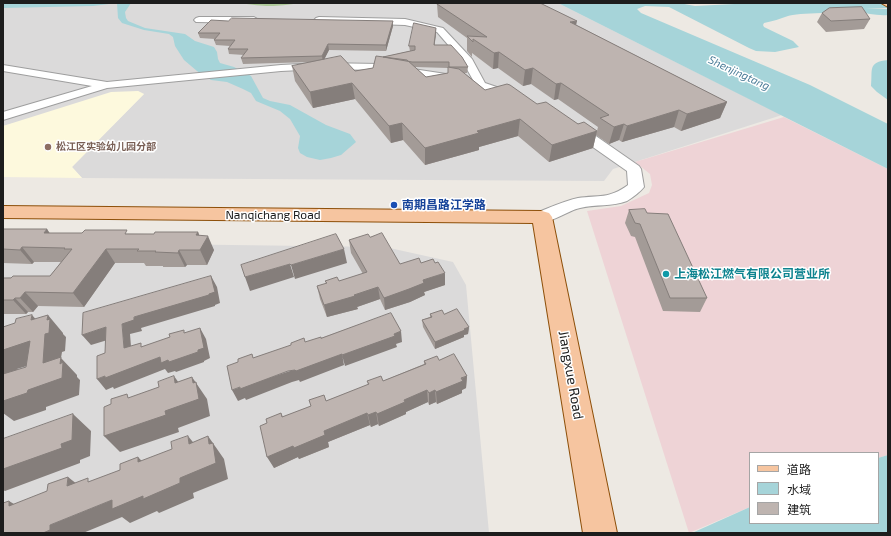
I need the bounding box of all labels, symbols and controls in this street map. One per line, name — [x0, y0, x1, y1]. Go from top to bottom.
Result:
water label: Shenjingtang — [706, 53, 772, 93]
place label: 松江区实验幼儿园分部 — [56, 141, 156, 153]
marker: 松江区实验幼儿园分部 — [43, 142, 53, 152]
place label: 南期昌路江学路 — [402, 198, 486, 212]
marker: 南期昌路江学路 — [389, 200, 399, 210]
street label: Nanqichang Road — [225, 208, 321, 222]
place label: 上海松江燃气有限公司营业所 — [674, 267, 830, 281]
marker: 上海松江燃气有限公司营业所 — [661, 269, 671, 279]
street label: Jiangxue Road — [555, 329, 587, 421]
legend — [749, 452, 879, 524]
text: 道路 — [787, 462, 811, 476]
text: 水域 — [787, 482, 811, 496]
text: 建筑 — [787, 502, 811, 516]

